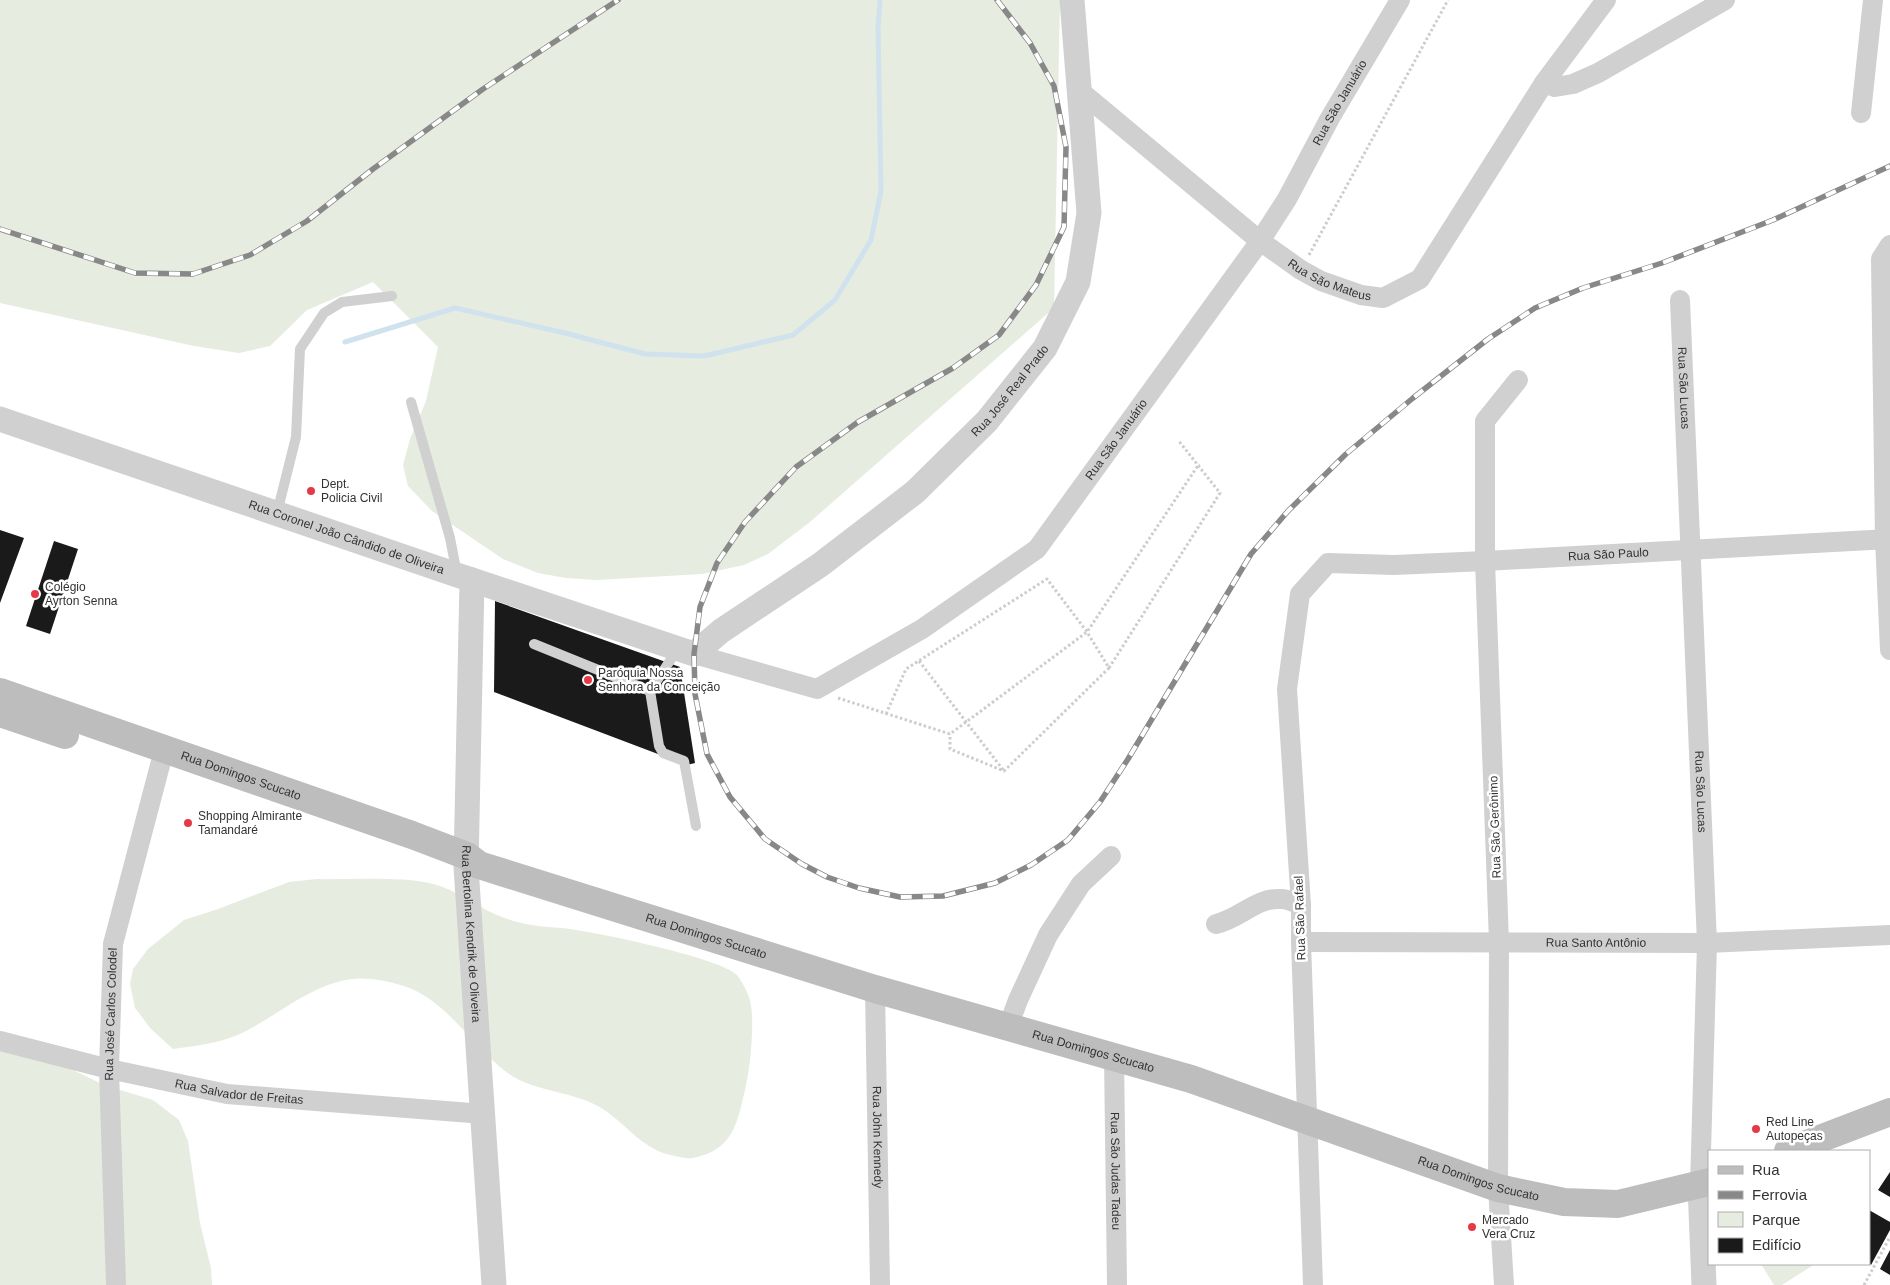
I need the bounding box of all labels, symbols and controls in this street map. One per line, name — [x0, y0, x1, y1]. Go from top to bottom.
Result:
street label: Rua São Januário — [1310, 57, 1370, 148]
street label: Rua São Mateus — [1285, 256, 1372, 303]
street label: Rua José Real Prado — [968, 342, 1052, 439]
street label: Rua São Lucas — [1675, 347, 1692, 429]
street label: Rua São Januário — [1082, 396, 1150, 483]
place label: Dept. Policia Civil — [321, 477, 382, 505]
marker: Dept. Policia Civil — [305, 485, 317, 497]
street label: Rua Coronel João Cândido de Oliveira — [247, 497, 446, 577]
street label: Rua São Paulo — [1568, 545, 1649, 563]
place label: Colégio Ayrton Senna — [45, 580, 118, 608]
marker: Colégio Ayrton Senna — [29, 588, 41, 600]
place label: Paróquia Nossa Senhora da Conceição — [598, 666, 720, 694]
marker: Paróquia Nossa Senhora da Conceição — [582, 674, 594, 686]
street label: Rua Domingos Scucato — [179, 748, 303, 803]
street label: Rua São Lucas — [1692, 750, 1709, 833]
street label: Rua São Gerônimo — [1486, 775, 1504, 879]
place label: Shopping Almirante Tamandaré — [198, 809, 302, 837]
marker: Shopping Almirante Tamandaré — [182, 817, 194, 829]
street label: Rua Bertolina Kendrik de Oliveira — [459, 845, 483, 1023]
street label: Rua São Rafael — [1292, 875, 1308, 961]
street label: Rua Domingos Scucato — [644, 911, 769, 962]
street label: Rua Santo Antônio — [1546, 936, 1646, 950]
street label: Rua José Carlos Colodel — [102, 947, 120, 1081]
street label: Rua Domingos Scucato — [1031, 1027, 1156, 1075]
street label: Rua Salvador de Freitas — [174, 1076, 304, 1107]
street label: Rua John Kennedy — [870, 1086, 885, 1188]
street label: Rua São Judas Tadeu — [1108, 1112, 1123, 1230]
place label: Red Line Autopeças — [1766, 1115, 1823, 1143]
marker: Red Line Autopeças — [1750, 1123, 1762, 1135]
legend — [1708, 1150, 1870, 1265]
street label: Rua Domingos Scucato — [1416, 1153, 1541, 1204]
text: Rua — [1752, 1161, 1780, 1178]
text: Ferrovia — [1752, 1186, 1808, 1203]
text: Parque — [1752, 1211, 1800, 1228]
place label: Mercado Vera Cruz — [1482, 1213, 1535, 1241]
marker: Mercado Vera Cruz — [1466, 1221, 1478, 1233]
text: Edifício — [1752, 1236, 1801, 1253]

